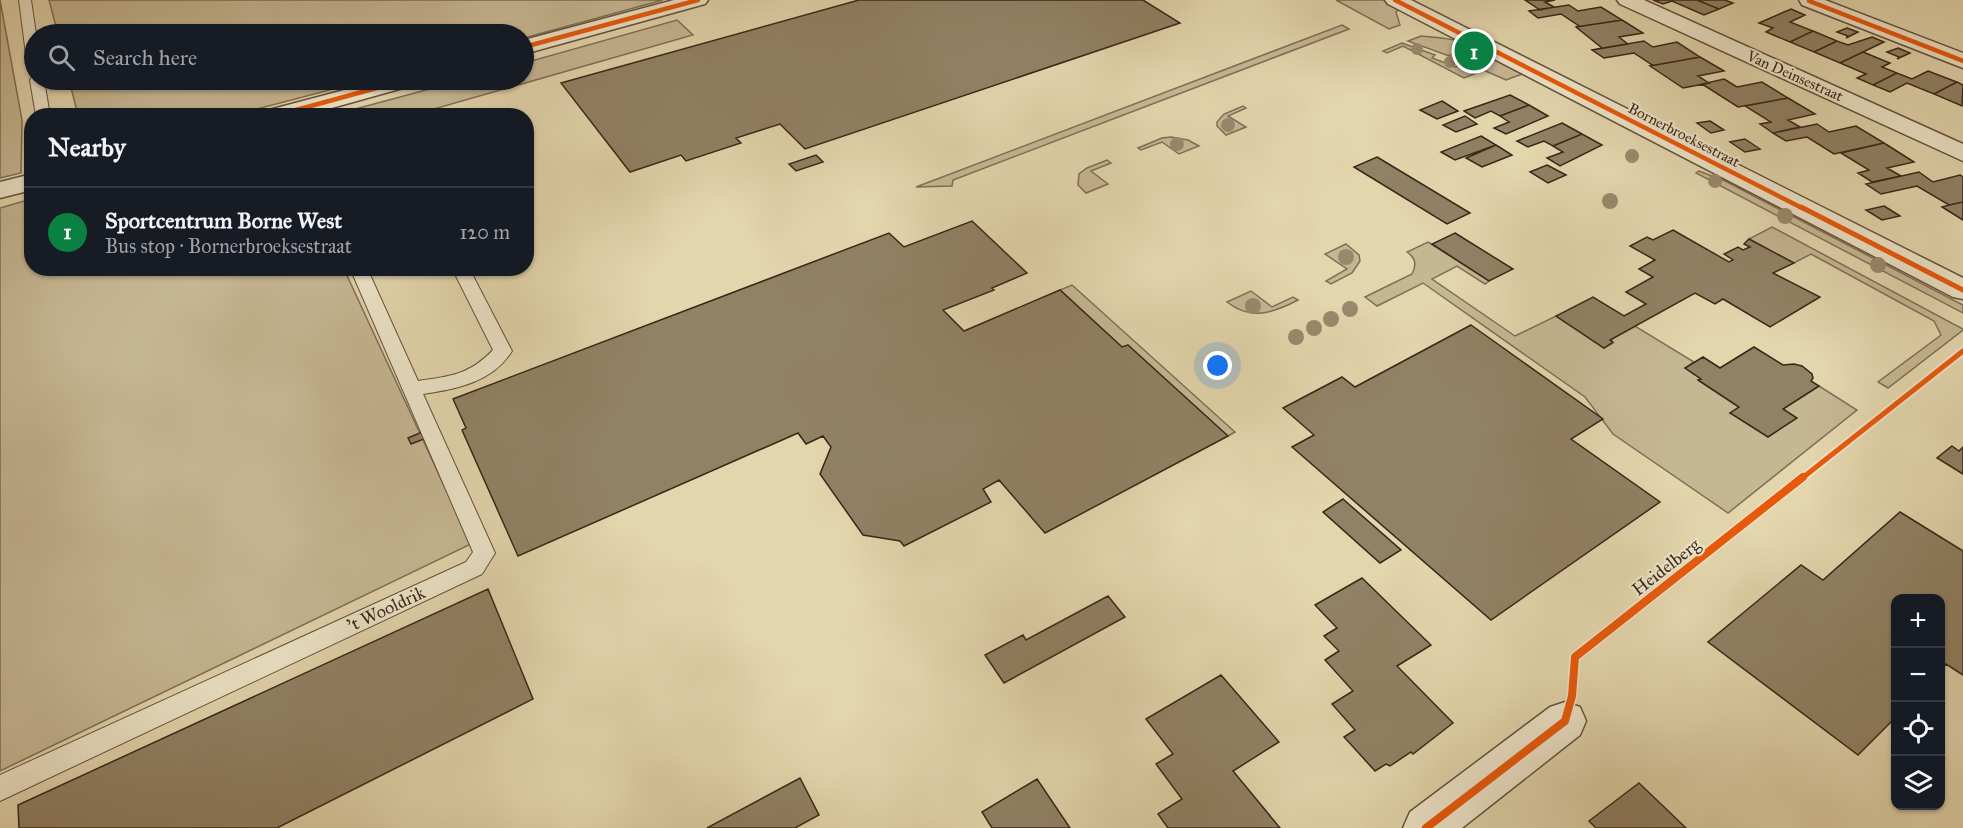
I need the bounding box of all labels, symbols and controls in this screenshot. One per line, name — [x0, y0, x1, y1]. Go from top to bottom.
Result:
search box — [24, 24, 534, 90]
pin: 1 — [1454, 28, 1494, 74]
icon: search — [45, 41, 78, 74]
text: Search here — [93, 44, 197, 71]
street label: Van Deinsestraat — [1743, 46, 1847, 106]
street label: Bornerbroeksestraat — [1625, 99, 1743, 171]
text: Nearby — [48, 131, 126, 163]
text: Sportcentrum Borne West — [105, 207, 342, 234]
text: 1 — [64, 220, 71, 244]
text: 120 m — [459, 220, 510, 244]
text: Bus stop · Bornerbroeksestraat — [105, 234, 352, 258]
your location — [1203, 351, 1232, 380]
street label: Heidelberg — [1627, 533, 1706, 601]
street label: 't Wooldrik — [344, 581, 429, 637]
map controls — [1891, 594, 1945, 810]
button: + — [1891, 594, 1945, 648]
button: − — [1891, 648, 1945, 702]
button: locate — [1891, 702, 1945, 756]
button: layers — [1891, 756, 1945, 810]

